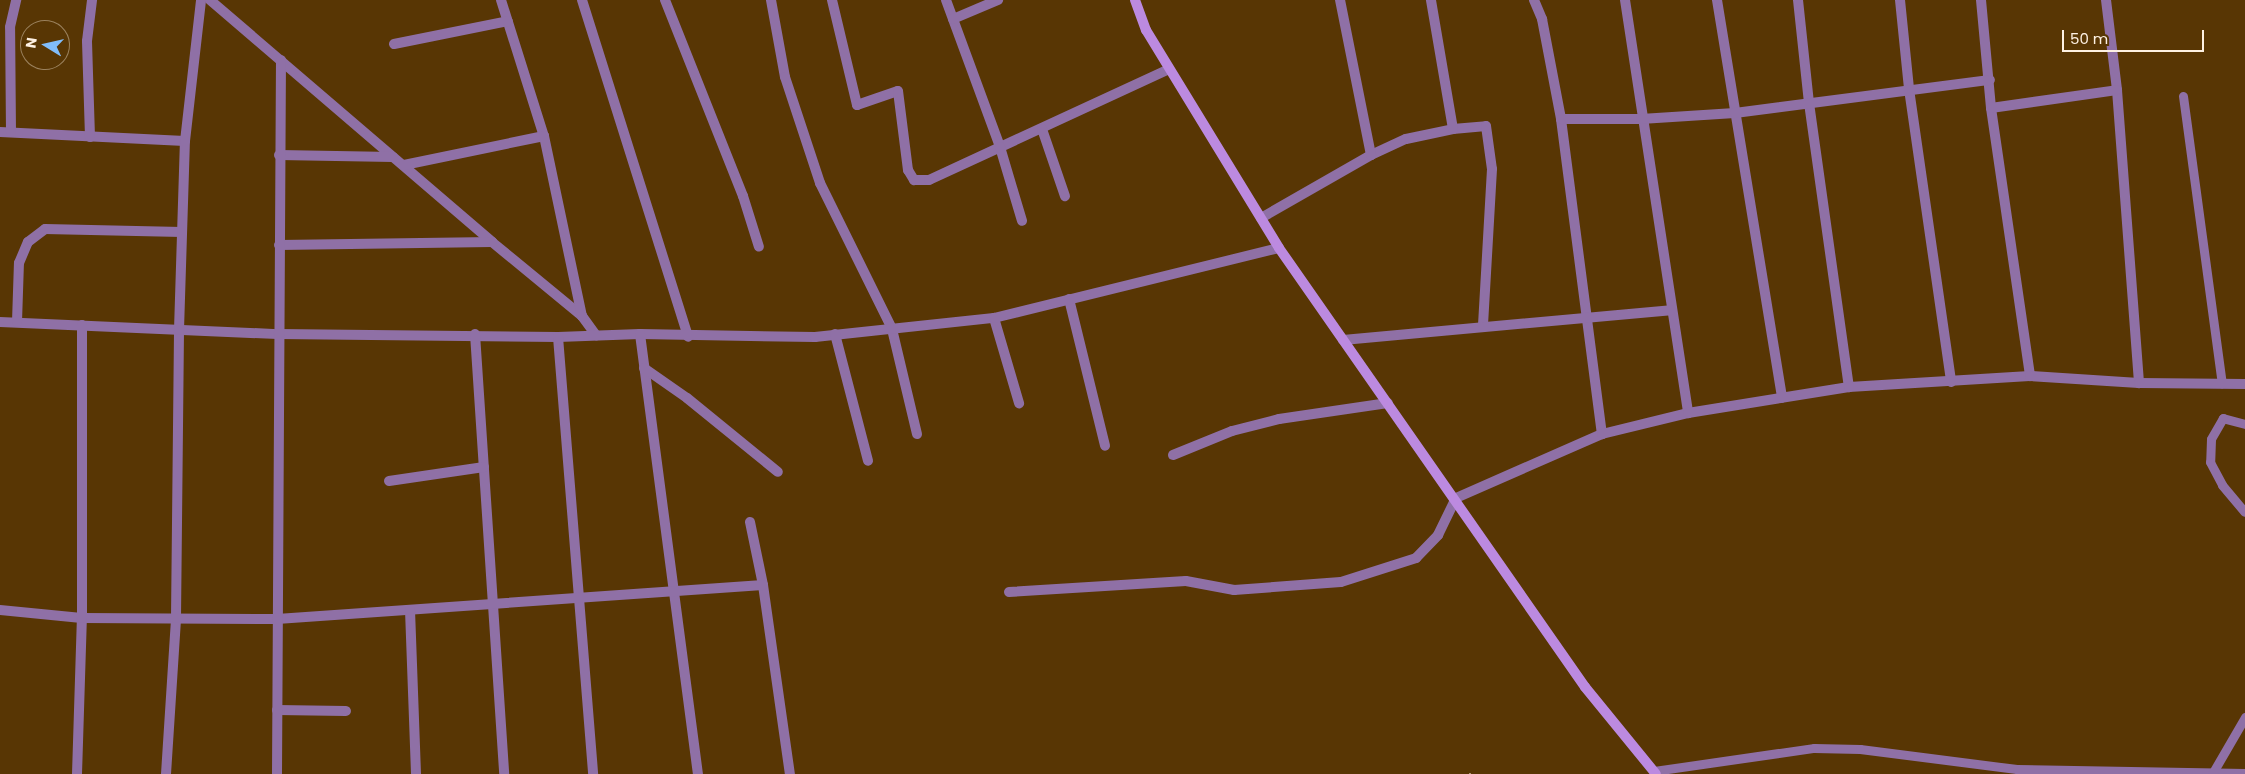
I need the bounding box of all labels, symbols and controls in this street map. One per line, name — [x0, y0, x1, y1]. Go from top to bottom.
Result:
north arrow — [20, 20, 70, 70]
scale bar — [2065, 20, 2208, 52]
text: 50 m — [2070, 28, 2108, 49]
text: N — [20, 36, 42, 50]

